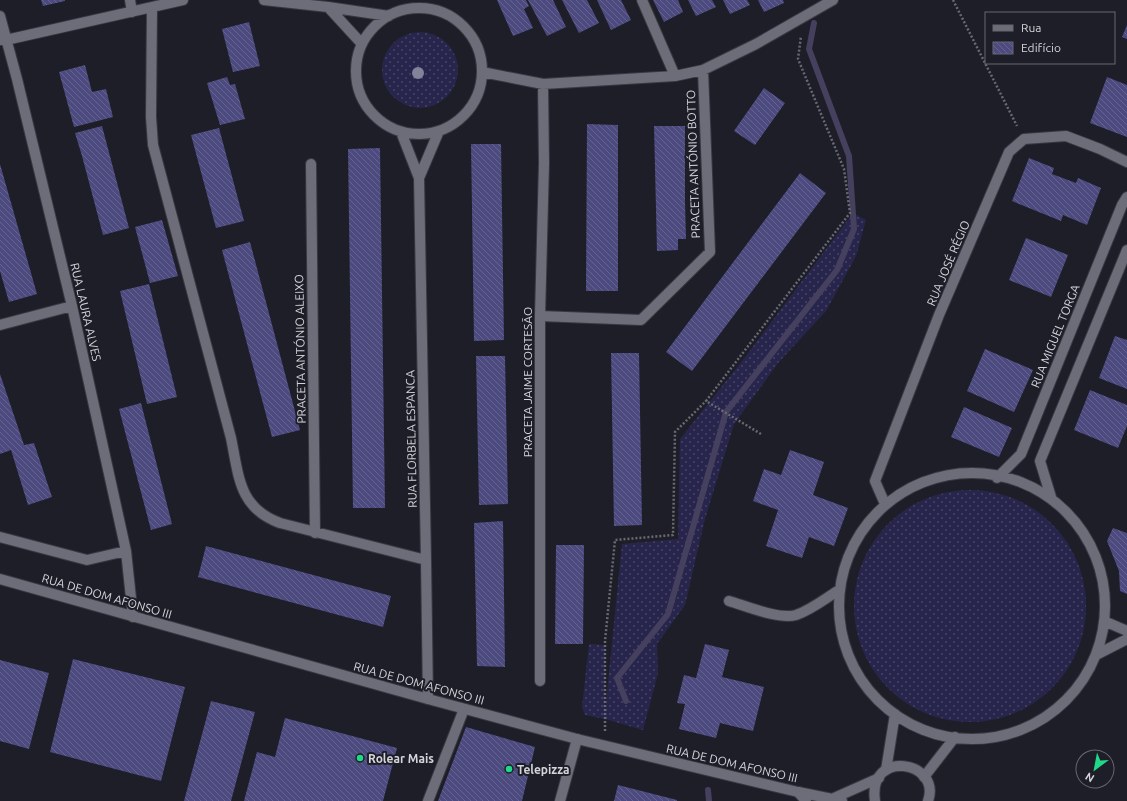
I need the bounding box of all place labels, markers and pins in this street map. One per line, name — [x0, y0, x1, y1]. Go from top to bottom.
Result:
place label: Rolear Mais — [368, 752, 434, 765]
marker: Rolear Mais — [355, 753, 365, 763]
place label: Telepizza — [517, 763, 570, 776]
marker: Telepizza — [504, 764, 514, 774]

